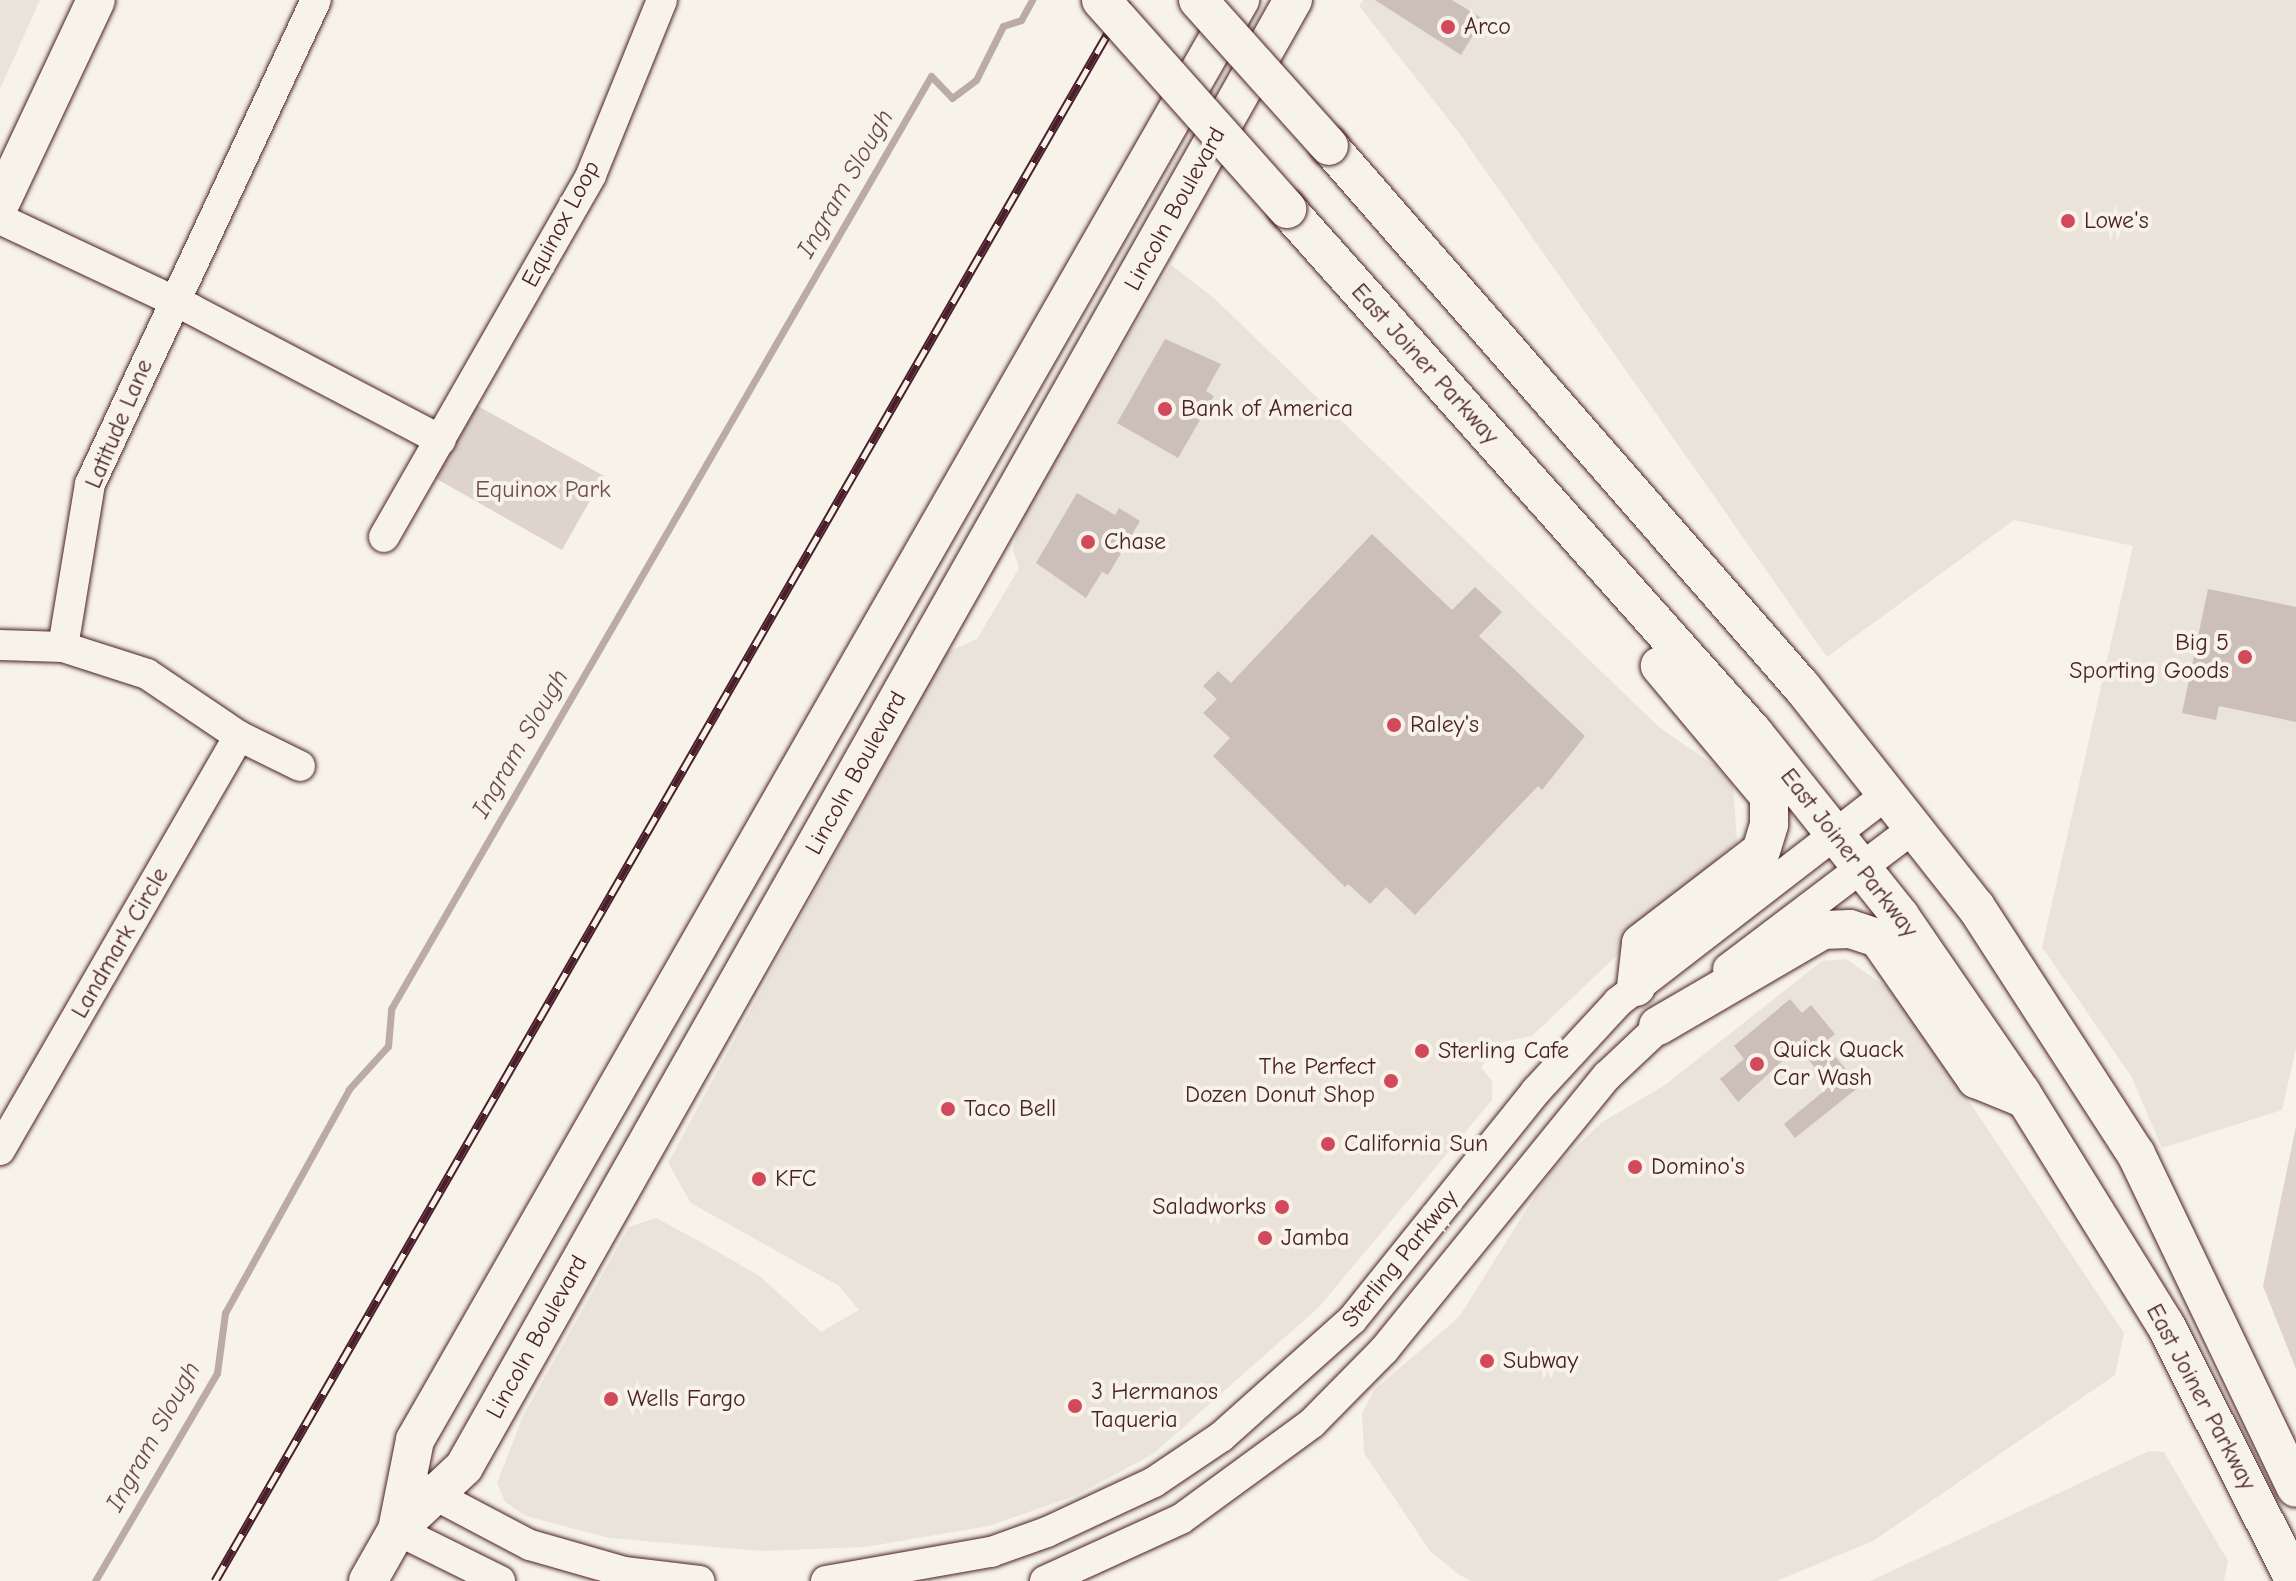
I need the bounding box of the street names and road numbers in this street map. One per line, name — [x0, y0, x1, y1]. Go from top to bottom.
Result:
street label: Lincoln Boulevard — [1118, 122, 1232, 296]
street label: Equinox Loop — [516, 156, 606, 292]
street label: East Joiner Parkway — [1345, 278, 1505, 450]
street label: Latitude Lane — [79, 355, 159, 493]
street label: Lincoln Boulevard — [799, 686, 913, 860]
street label: East Joiner Parkway — [1774, 763, 1924, 943]
street label: Landmark Circle — [65, 863, 175, 1023]
street label: Sterling Parkway — [1336, 1184, 1464, 1334]
street label: Lincoln Boulevard — [480, 1250, 594, 1424]
street label: East Joiner Parkway — [2140, 1299, 2262, 1495]

